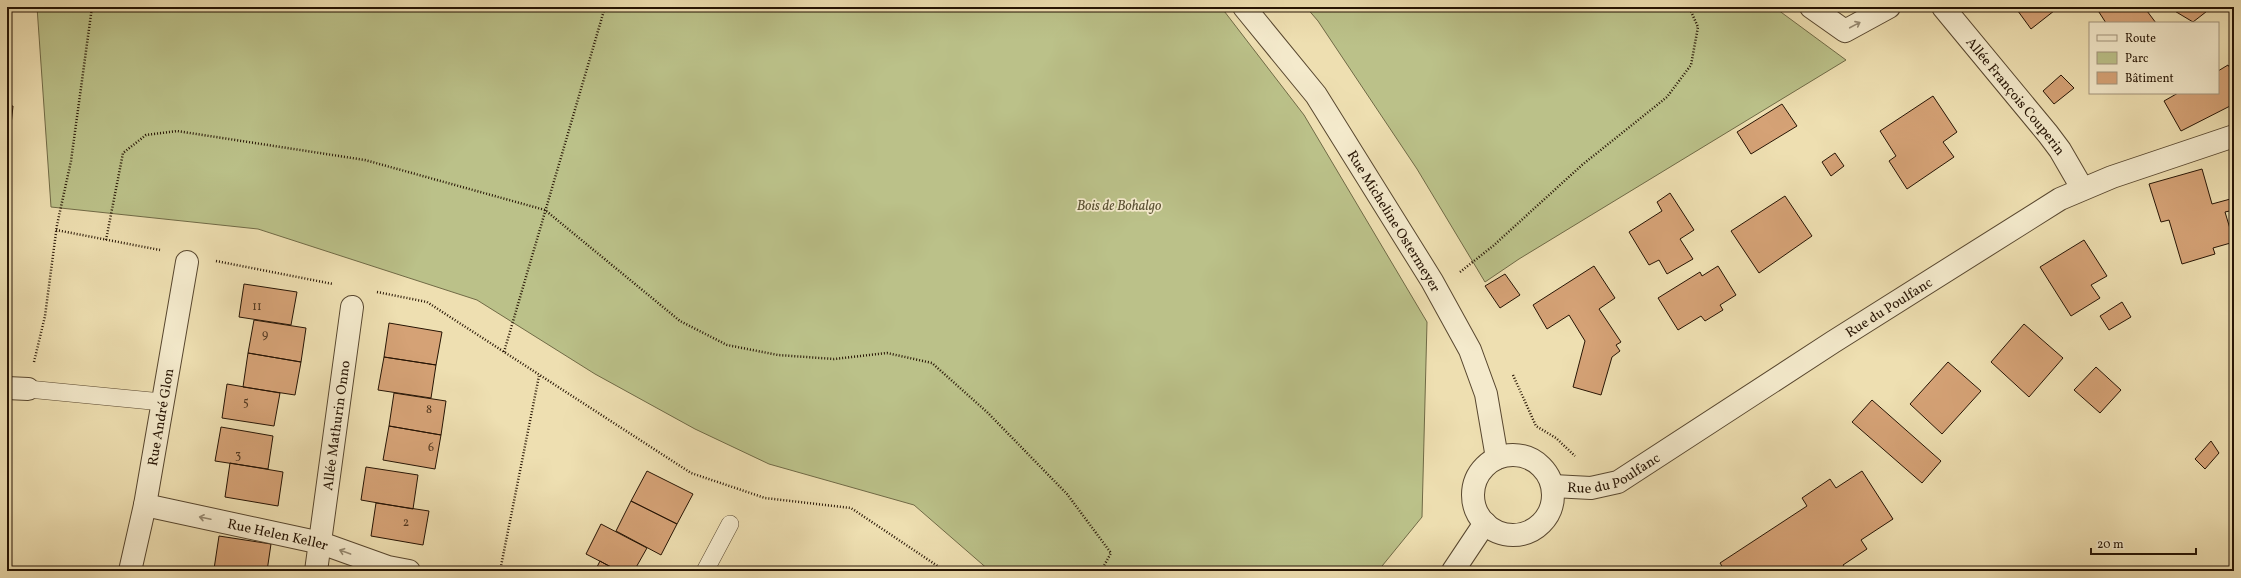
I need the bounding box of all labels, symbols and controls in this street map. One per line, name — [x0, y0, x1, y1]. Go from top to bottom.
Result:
one-way arrow — [1849, 21, 1861, 29]
legend — [2089, 22, 2219, 94]
text: Route — [2125, 31, 2156, 47]
street label: Allée François Couperin — [1961, 34, 2069, 160]
text: Parc — [2125, 51, 2148, 67]
text: Bâtiment — [2125, 71, 2174, 87]
street label: Rue Micheline Ostermeyer — [1342, 147, 1444, 296]
park label: Bois de Bohalgo — [1077, 197, 1162, 216]
street label: Rue du Poulfanc — [1842, 274, 1937, 343]
house number: 11 — [252, 299, 262, 315]
house number: 9 — [262, 327, 268, 343]
street label: Allée Mathurin Onno — [319, 359, 356, 492]
street label: Rue André Glon — [144, 367, 179, 467]
house number: 5 — [243, 395, 249, 411]
house number: 8 — [426, 402, 432, 418]
house number: 6 — [428, 440, 434, 456]
house number: 3 — [235, 448, 241, 464]
street label: Rue du Poulfanc — [1567, 449, 1664, 499]
one-way arrow — [199, 514, 212, 522]
street label: Rue Helen Keller — [225, 515, 331, 556]
house number: 2 — [403, 515, 409, 531]
scale bar — [2091, 530, 2196, 556]
text: 20 m — [2097, 537, 2124, 553]
one-way arrow — [339, 548, 351, 556]

